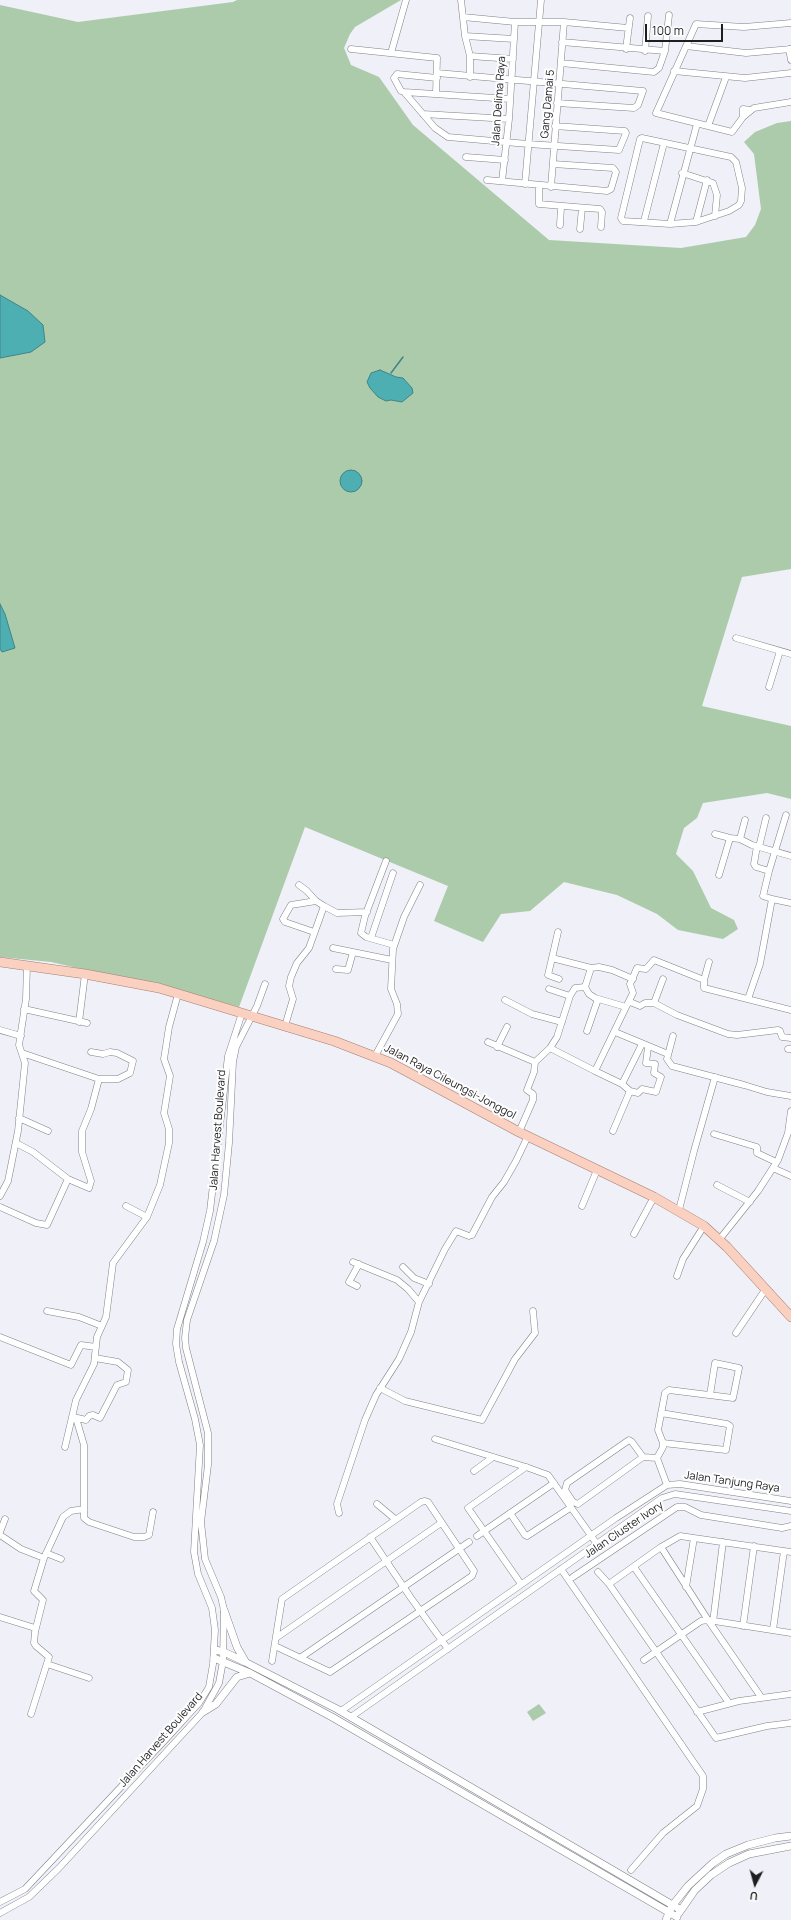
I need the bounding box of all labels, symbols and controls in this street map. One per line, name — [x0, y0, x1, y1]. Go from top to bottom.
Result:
scale bar — [647, 16, 725, 42]
text: 100 m — [652, 22, 684, 39]
street label: Jalan Delima Raya — [489, 56, 509, 146]
street label: Gang Damai 5 — [538, 69, 558, 139]
street label: Jalan Raya Cileungsi-Jonggol — [382, 1042, 518, 1122]
street label: Jalan Harvest Boulevard — [207, 1069, 229, 1191]
street label: Jalan Tanjung Raya — [684, 1469, 780, 1495]
street label: Jalan Cluster Ivory — [582, 1499, 666, 1561]
street label: Jalan Harvest Boulevard — [116, 1690, 206, 1790]
north arrow — [735, 1864, 775, 1904]
text: U — [749, 1889, 758, 1904]

